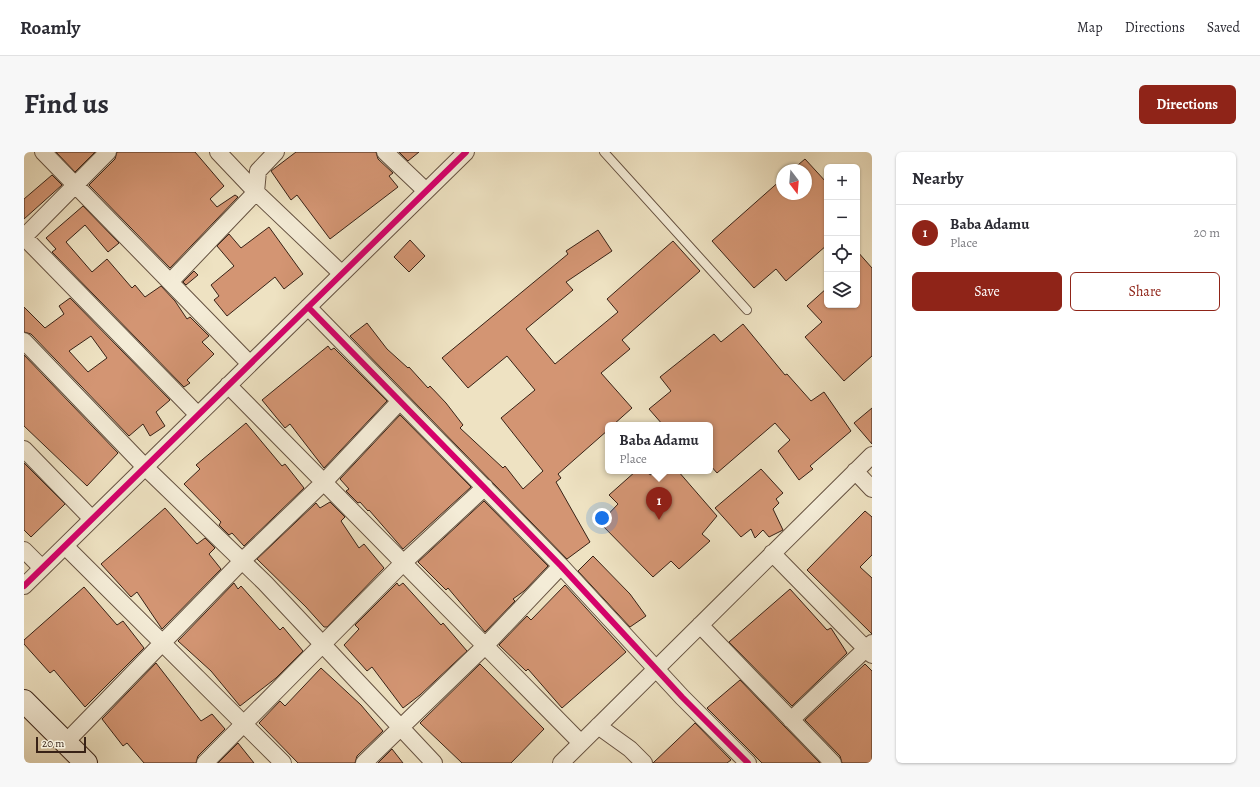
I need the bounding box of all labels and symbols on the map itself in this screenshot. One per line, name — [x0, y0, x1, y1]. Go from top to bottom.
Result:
north arrow — [776, 164, 812, 200]
pin: 1 — [646, 487, 672, 520]
your location — [592, 508, 612, 528]
scale bar — [36, 735, 86, 754]

